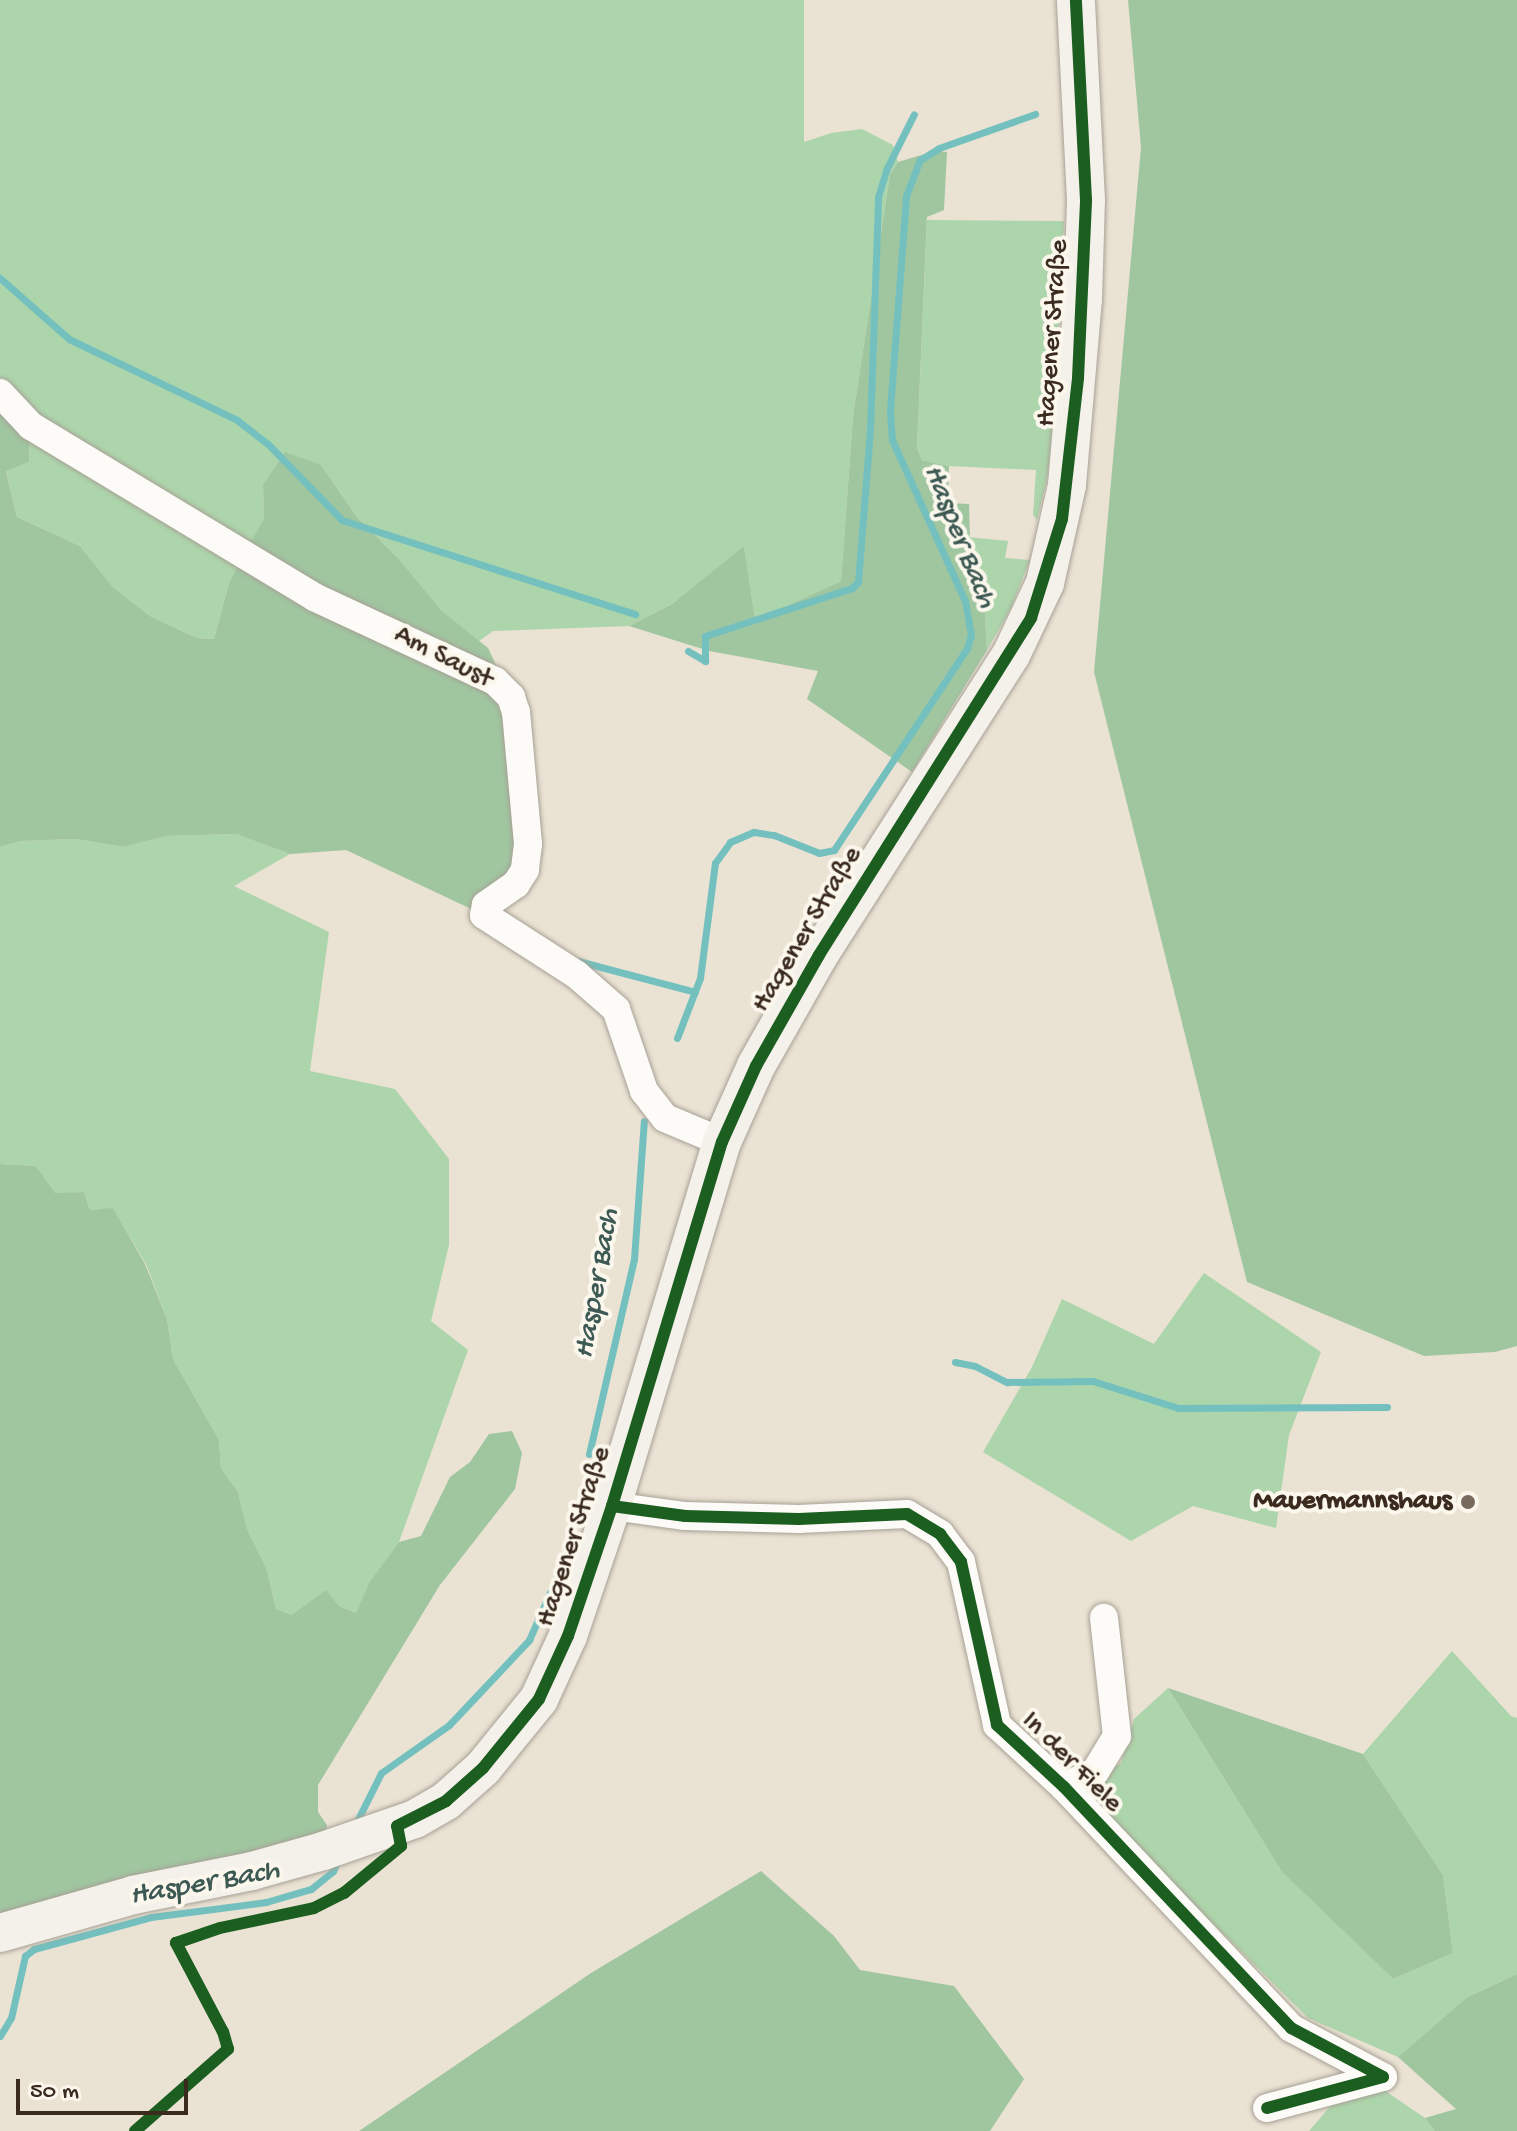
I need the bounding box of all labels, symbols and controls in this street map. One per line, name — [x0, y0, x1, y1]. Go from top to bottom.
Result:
street label: Hagener Straße — [1031, 238, 1077, 428]
water label: Hasper Bach — [913, 460, 1003, 614]
street label: Am Saust — [388, 619, 498, 697]
street label: Hagener Straße — [745, 841, 871, 1019]
water label: Hasper Bach — [568, 1206, 630, 1362]
street label: Hagener Straße — [530, 1443, 620, 1631]
place label: Mauermannshaus — [1253, 1485, 1452, 1519]
marker: Mauermannshaus — [1459, 1493, 1477, 1511]
street label: In der Fiele — [1013, 1705, 1129, 1821]
water label: Hasper Bach — [127, 1854, 283, 1916]
scale bar — [20, 2063, 192, 2113]
text: 50 m — [30, 2078, 79, 2107]

